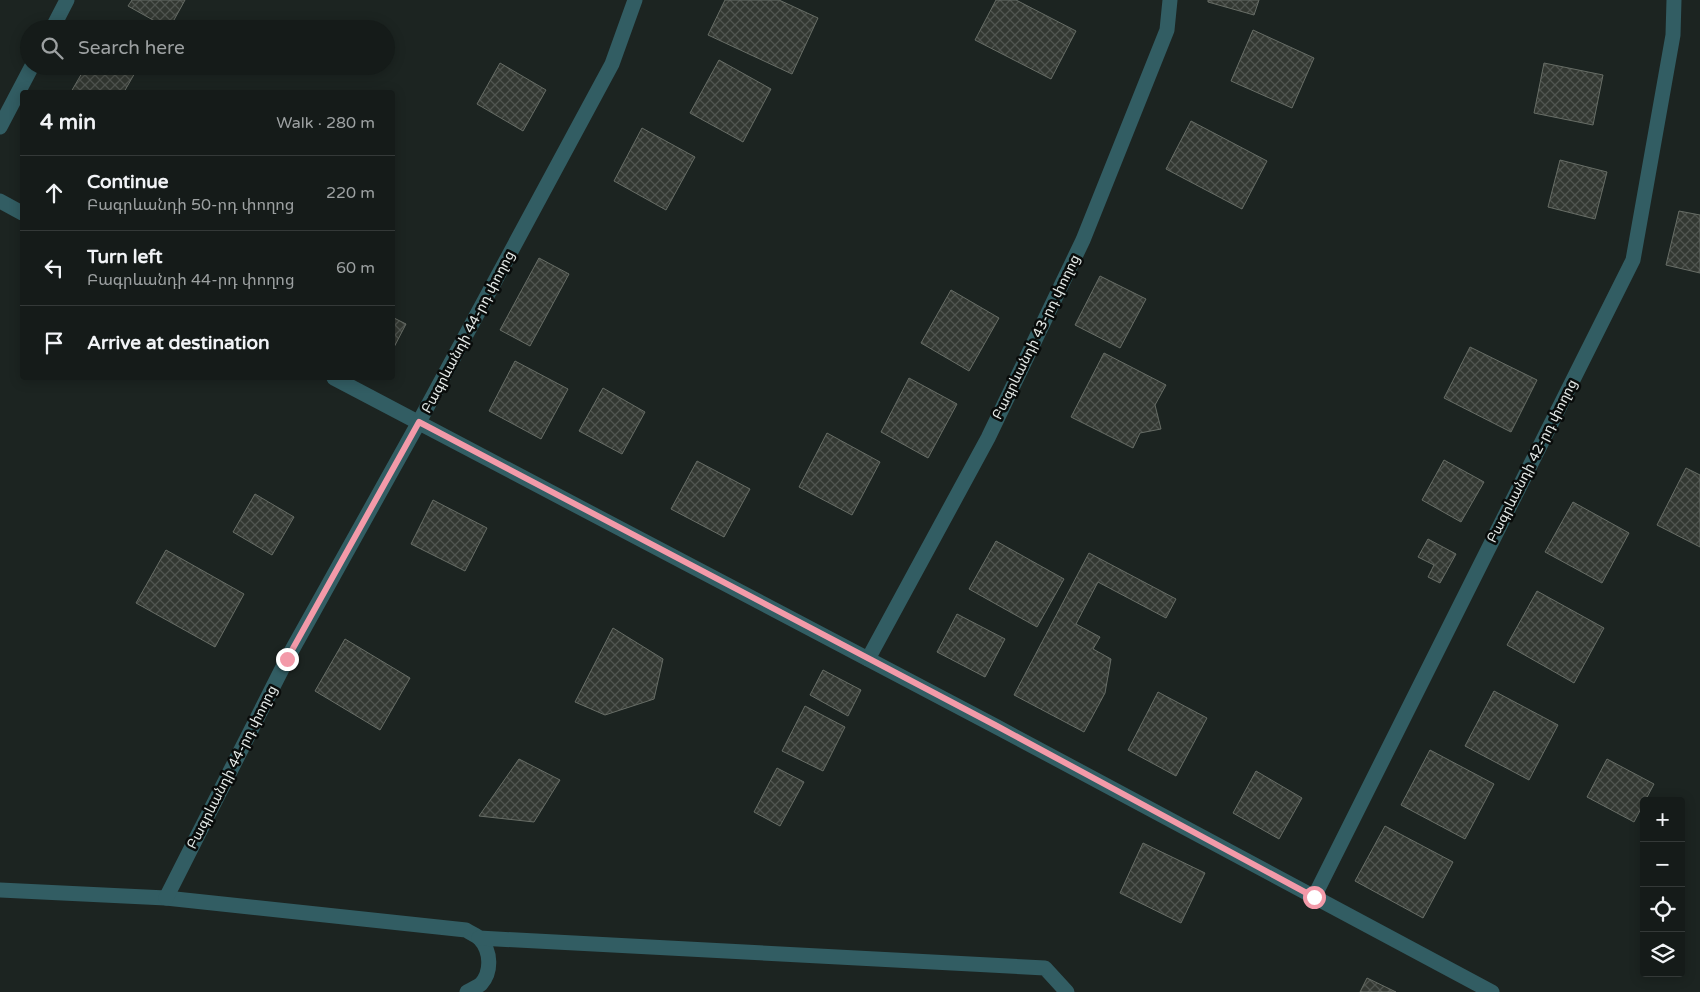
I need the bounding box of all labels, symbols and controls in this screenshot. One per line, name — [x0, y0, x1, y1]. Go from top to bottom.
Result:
search box — [20, 20, 395, 75]
icon: search — [38, 34, 66, 62]
text: Search here — [78, 37, 185, 59]
text: 4 min — [40, 110, 96, 135]
text: Walk · 280 m — [276, 113, 375, 133]
text: Continue — [87, 171, 169, 193]
icon: ahead — [40, 179, 68, 207]
text: 220 m — [326, 183, 375, 203]
text: Բագրևանդի 50-րդ փողոց — [87, 195, 294, 215]
text: Turn left — [87, 246, 163, 268]
street label: Բագրևանդի 44-րդ փողոց — [418, 248, 518, 416]
street label: Բագրևանդի 43-րդ փողոց — [989, 252, 1083, 422]
icon: left — [40, 254, 68, 282]
text: 60 m — [336, 258, 375, 278]
text: Բագրևանդի 44-րդ փողոց — [87, 270, 295, 290]
icon: arrive — [40, 329, 68, 357]
text: Arrive at destination — [87, 332, 270, 354]
street label: Բագրևանդի 42-րդ փողոց — [1483, 376, 1581, 546]
route end — [276, 648, 299, 671]
street label: Բագրևանդի 44-րդ փողոց — [183, 682, 281, 852]
map controls — [1640, 797, 1685, 977]
button: + — [1640, 797, 1685, 842]
button: − — [1640, 842, 1685, 887]
route start — [1303, 886, 1326, 909]
button: locate — [1640, 887, 1685, 932]
button: layers — [1640, 932, 1685, 977]

